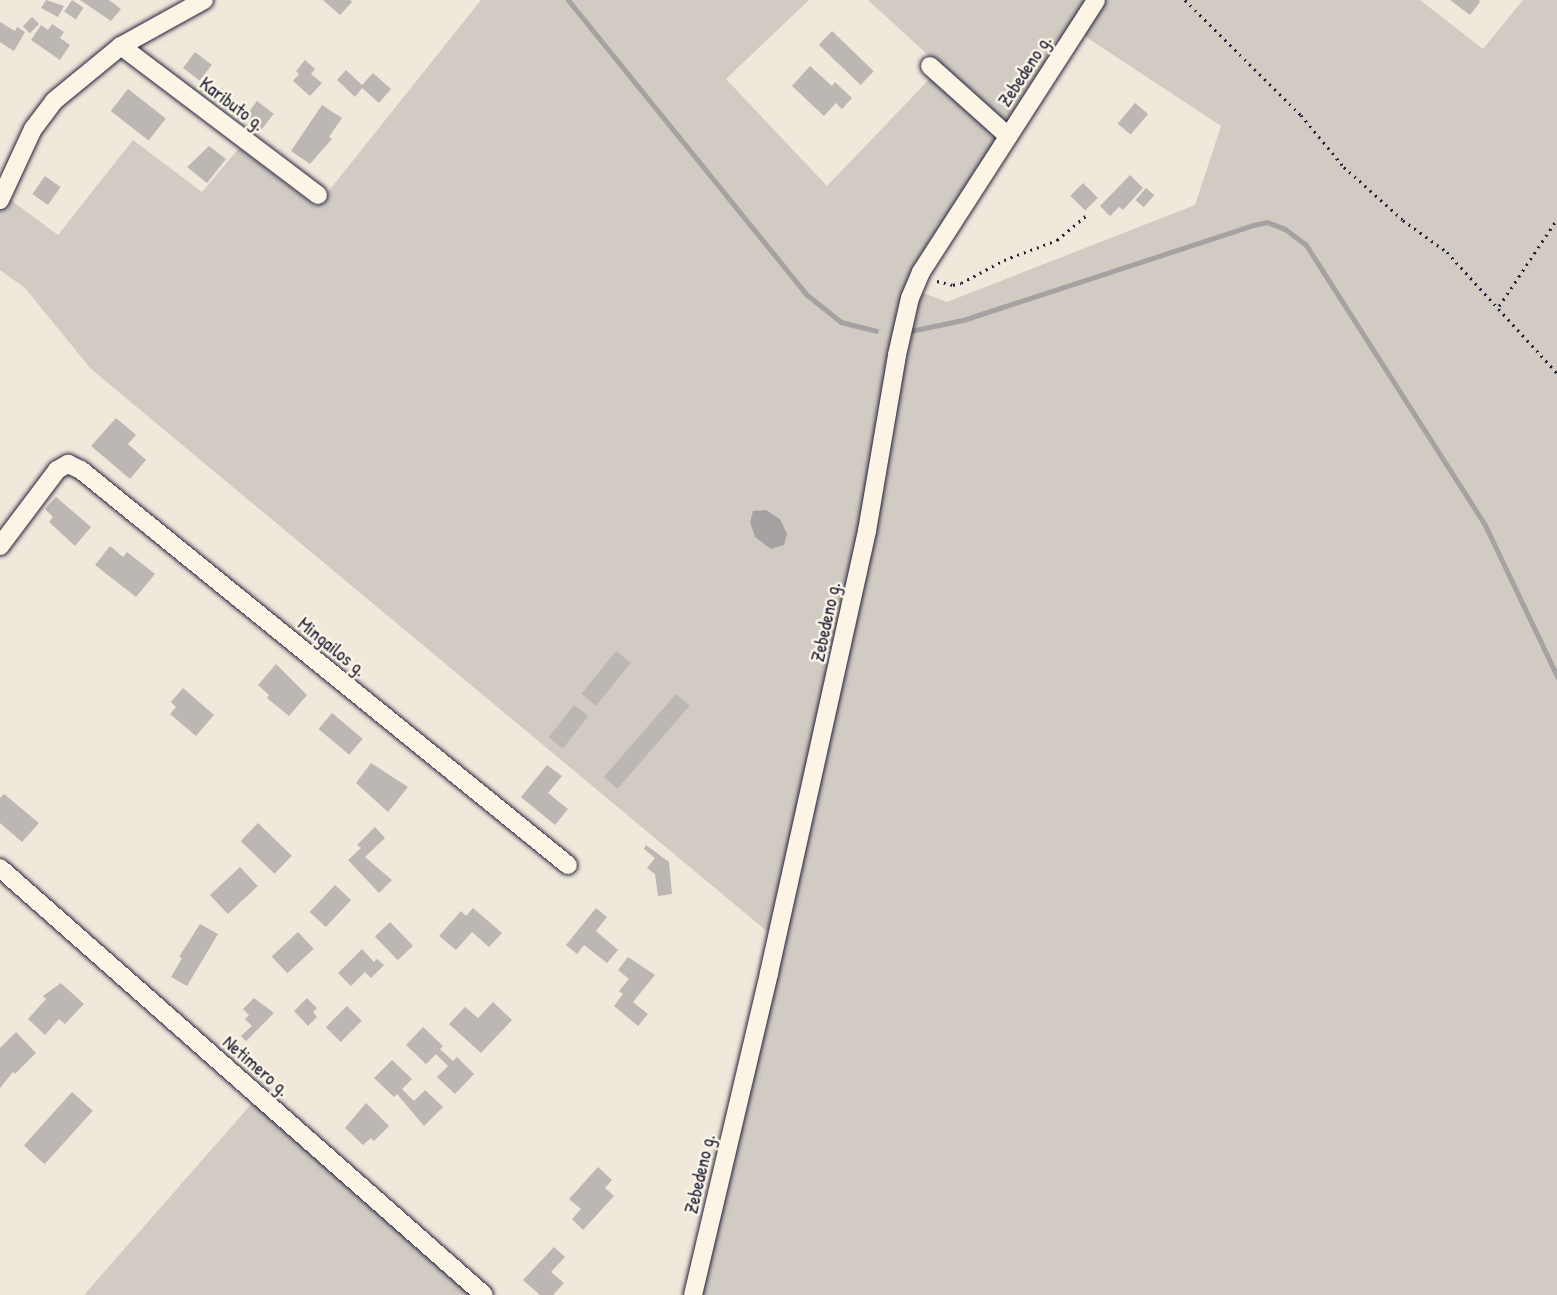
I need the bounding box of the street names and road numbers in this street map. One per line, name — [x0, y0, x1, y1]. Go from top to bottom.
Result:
street label: Zebedeno g. — [993, 31, 1057, 111]
street label: Kaributo g. — [195, 72, 269, 136]
street label: Zebedeno g. — [806, 580, 846, 664]
street label: Mingailos g. — [293, 613, 371, 681]
street label: Netimero g. — [218, 1031, 294, 1101]
street label: Zebedeno g. — [680, 1132, 720, 1216]

